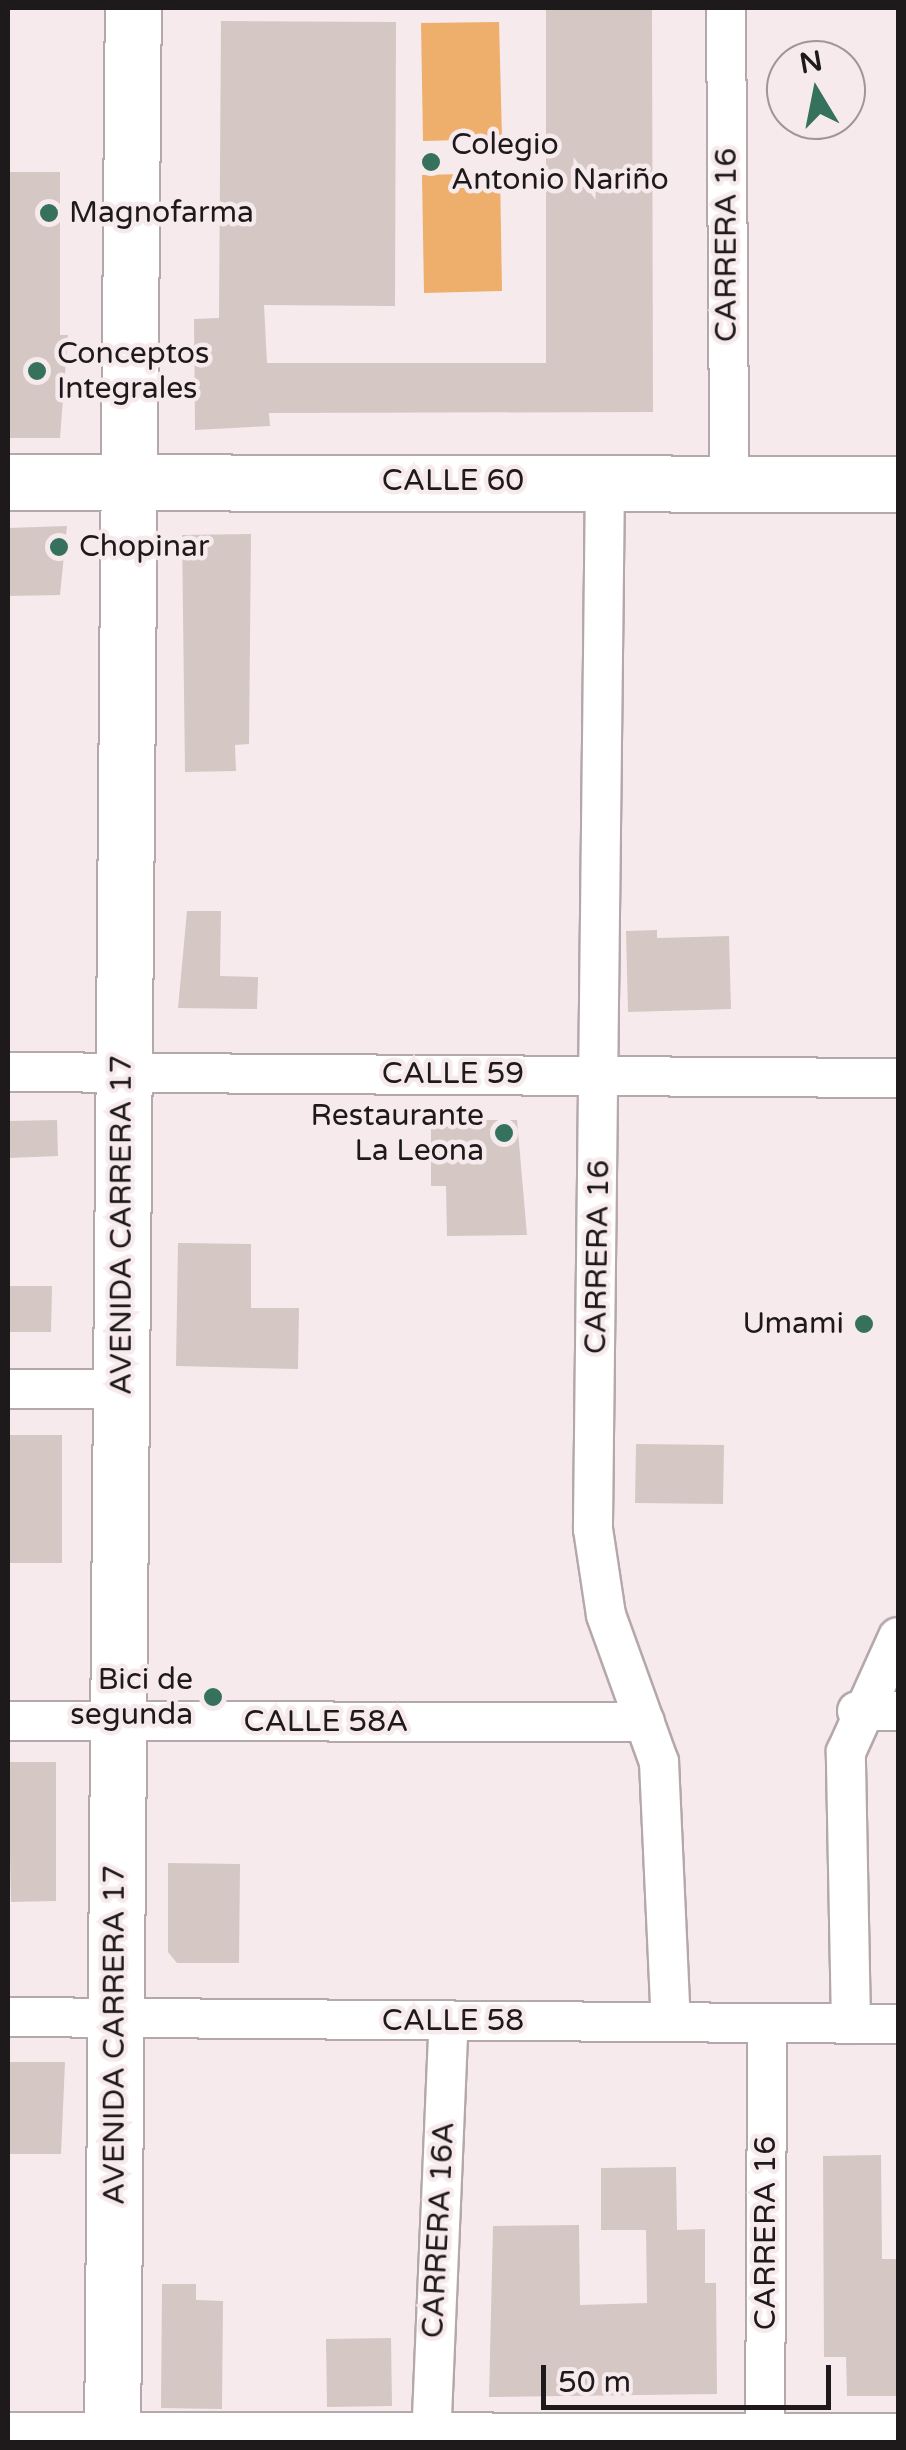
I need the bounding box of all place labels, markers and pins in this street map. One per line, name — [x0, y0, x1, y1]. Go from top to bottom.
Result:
place label: Colegio Antonio Nariño — [451, 127, 669, 198]
marker: Colegio Antonio Nariño — [420, 151, 442, 173]
place label: Magnofarma — [69, 195, 254, 231]
marker: Magnofarma — [38, 202, 60, 224]
place label: Conceptos Integrales — [57, 336, 209, 406]
marker: Conceptos Integrales — [26, 360, 48, 382]
place label: Chopinar — [79, 529, 209, 565]
marker: Chopinar — [48, 536, 70, 558]
place label: Restaurante La Leona — [310, 1098, 484, 1168]
marker: Restaurante La Leona — [493, 1122, 515, 1144]
place label: Umami — [742, 1306, 844, 1342]
marker: Umami — [853, 1313, 875, 1335]
place label: Bici de segunda — [70, 1662, 193, 1732]
marker: Bici de segunda — [202, 1686, 224, 1708]

